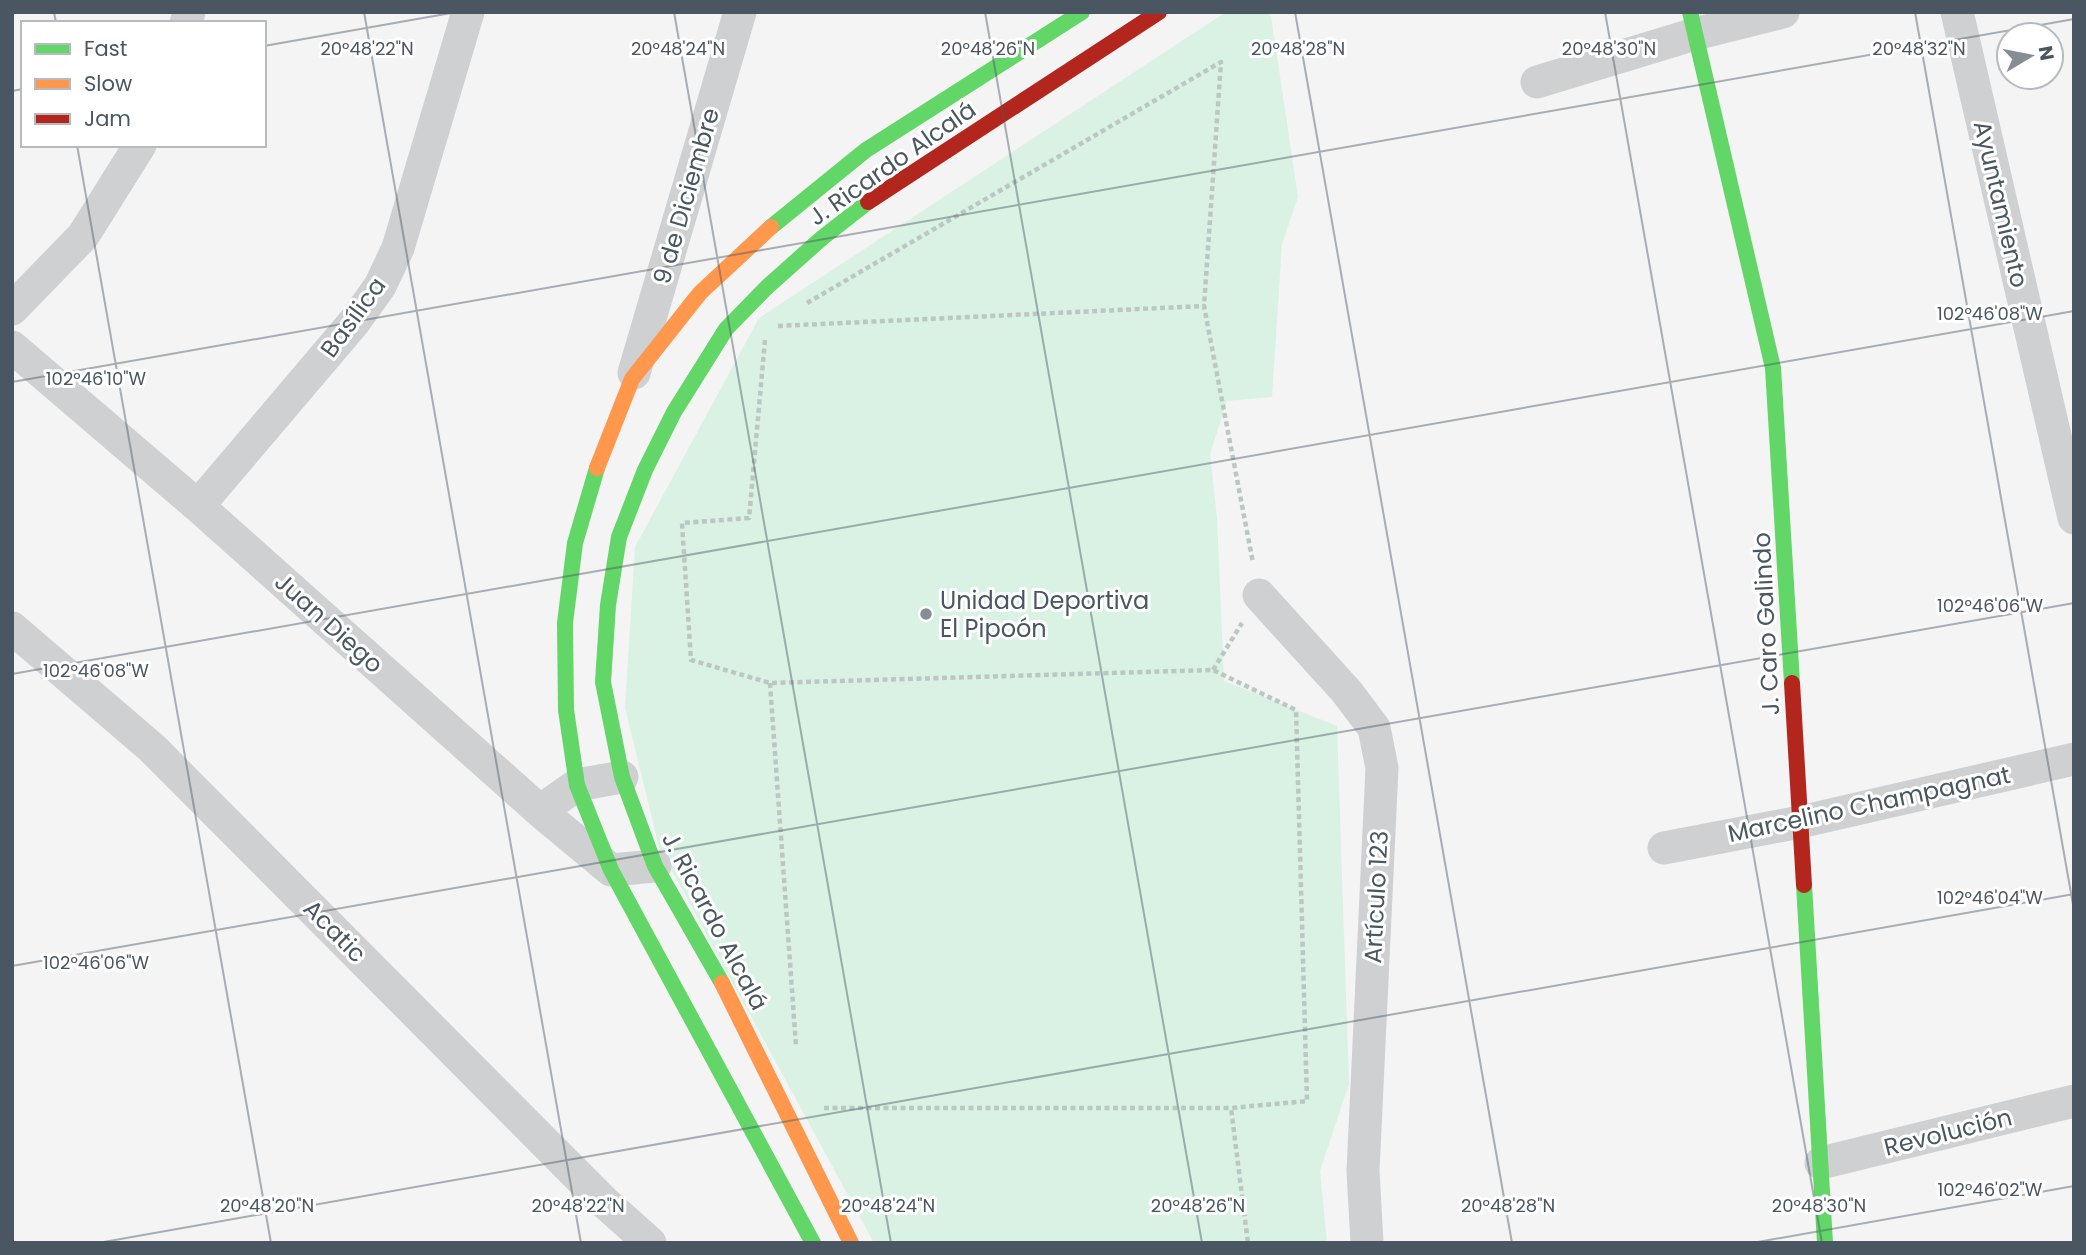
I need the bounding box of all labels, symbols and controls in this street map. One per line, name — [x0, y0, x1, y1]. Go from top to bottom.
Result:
legend — [21, 21, 266, 147]
north arrow — [1995, 21, 2065, 91]
text: Fast — [84, 34, 127, 63]
text: 20°48'22"N — [320, 36, 414, 61]
text: 20°48'24"N — [631, 36, 725, 61]
text: 20°48'26"N — [941, 36, 1035, 61]
text: 20°48'28"N — [1251, 36, 1345, 61]
text: 20°48'30"N — [1562, 36, 1656, 61]
text: 20°48'32"N — [1872, 36, 1966, 61]
text: N — [2032, 44, 2061, 63]
text: Slow — [84, 69, 132, 98]
street label: J. Ricardo Alcalá — [802, 93, 982, 233]
text: Jam — [84, 104, 131, 133]
street label: 9 de Diciembre — [645, 104, 727, 288]
street label: Ayuntamiento — [1966, 117, 2036, 291]
street label: Basílica — [313, 270, 393, 364]
text: 102°46'08"W — [1937, 301, 2043, 326]
text: 102°46'10"W — [46, 366, 147, 391]
street label: J. Caro Galindo — [1745, 532, 1787, 716]
street label: Juan Diego — [268, 565, 390, 681]
place label: Unidad Deportiva El Pipoón — [940, 584, 1149, 645]
text: 102°46'06"W — [1937, 593, 2043, 618]
marker: Unidad Deportiva El Pipoón — [918, 606, 934, 622]
text: 102°46'08"W — [43, 658, 149, 683]
street label: Marcelino Champagnat — [1725, 758, 2013, 850]
street label: J. Ricardo Alcalá — [654, 826, 776, 1016]
street label: Artículo 123 — [1356, 830, 1396, 964]
text: 102°46'04"W — [1937, 885, 2043, 910]
street label: Acatic — [296, 892, 374, 970]
text: 102°46'06"W — [43, 950, 149, 975]
street label: Revolución — [1881, 1100, 2015, 1164]
text: 102°46'02"W — [1938, 1177, 2043, 1202]
text: 20°48'20"N — [220, 1193, 314, 1218]
text: 20°48'22"N — [531, 1193, 625, 1218]
text: 20°48'24"N — [841, 1193, 935, 1218]
text: 20°48'26"N — [1151, 1193, 1245, 1218]
text: 20°48'28"N — [1461, 1193, 1555, 1218]
text: 20°48'30"N — [1772, 1193, 1866, 1218]

